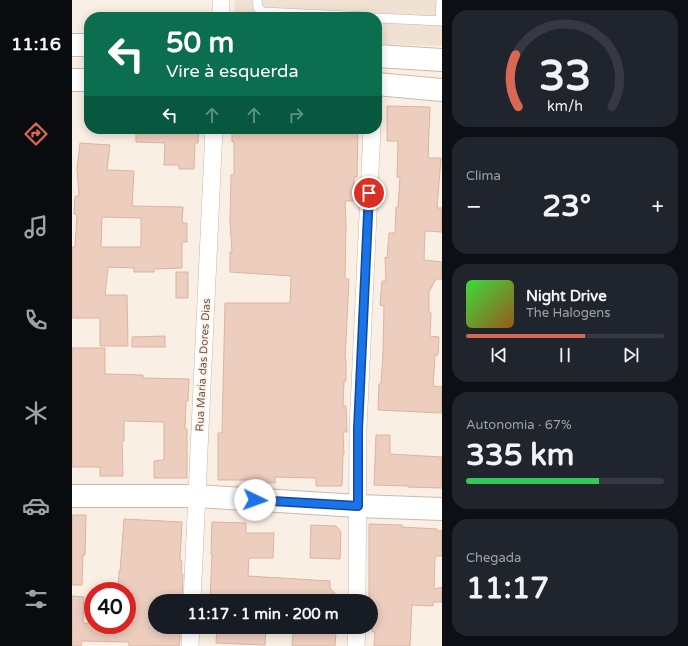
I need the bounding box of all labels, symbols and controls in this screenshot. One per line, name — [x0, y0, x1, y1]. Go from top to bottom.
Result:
text: 50 m — [166, 26, 234, 60]
icon: left — [100, 28, 152, 80]
text: 11:16 — [11, 33, 61, 55]
text: 33 — [539, 51, 591, 101]
text: Vire à esquerda — [166, 60, 299, 82]
text: km/h — [547, 97, 583, 114]
icon: left — [159, 104, 181, 126]
icon: ahead — [201, 104, 223, 126]
icon: ahead — [243, 104, 265, 126]
icon: right — [285, 104, 307, 126]
icon: directions — [22, 120, 50, 148]
text: Clima — [466, 168, 501, 184]
pin — [352, 176, 386, 210]
icon: arrive — [358, 182, 380, 204]
text: 23° — [542, 188, 591, 225]
text: − — [466, 194, 482, 220]
text: + — [652, 194, 664, 220]
icon: music — [22, 213, 50, 241]
text: Night Drive — [526, 287, 607, 305]
street label: Rua Maria das Dores Dias — [193, 298, 213, 432]
text: The Halogens — [526, 305, 610, 321]
icon: phone — [22, 306, 50, 334]
icon: previous — [488, 344, 510, 366]
icon: pause — [554, 344, 576, 366]
icon: next — [620, 344, 642, 366]
icon: climate — [22, 399, 50, 427]
text: Autonomia · 67% — [466, 417, 572, 433]
text: 335 km — [466, 437, 574, 474]
position arrow — [234, 479, 276, 521]
icon: car — [22, 492, 50, 520]
text: Chegada — [466, 550, 521, 566]
text: 11:17 — [466, 570, 549, 607]
speed limit sign: 40 — [84, 582, 136, 634]
icon: filters — [22, 585, 50, 613]
text: 11:17 · 1 min · 200 m — [188, 605, 338, 623]

